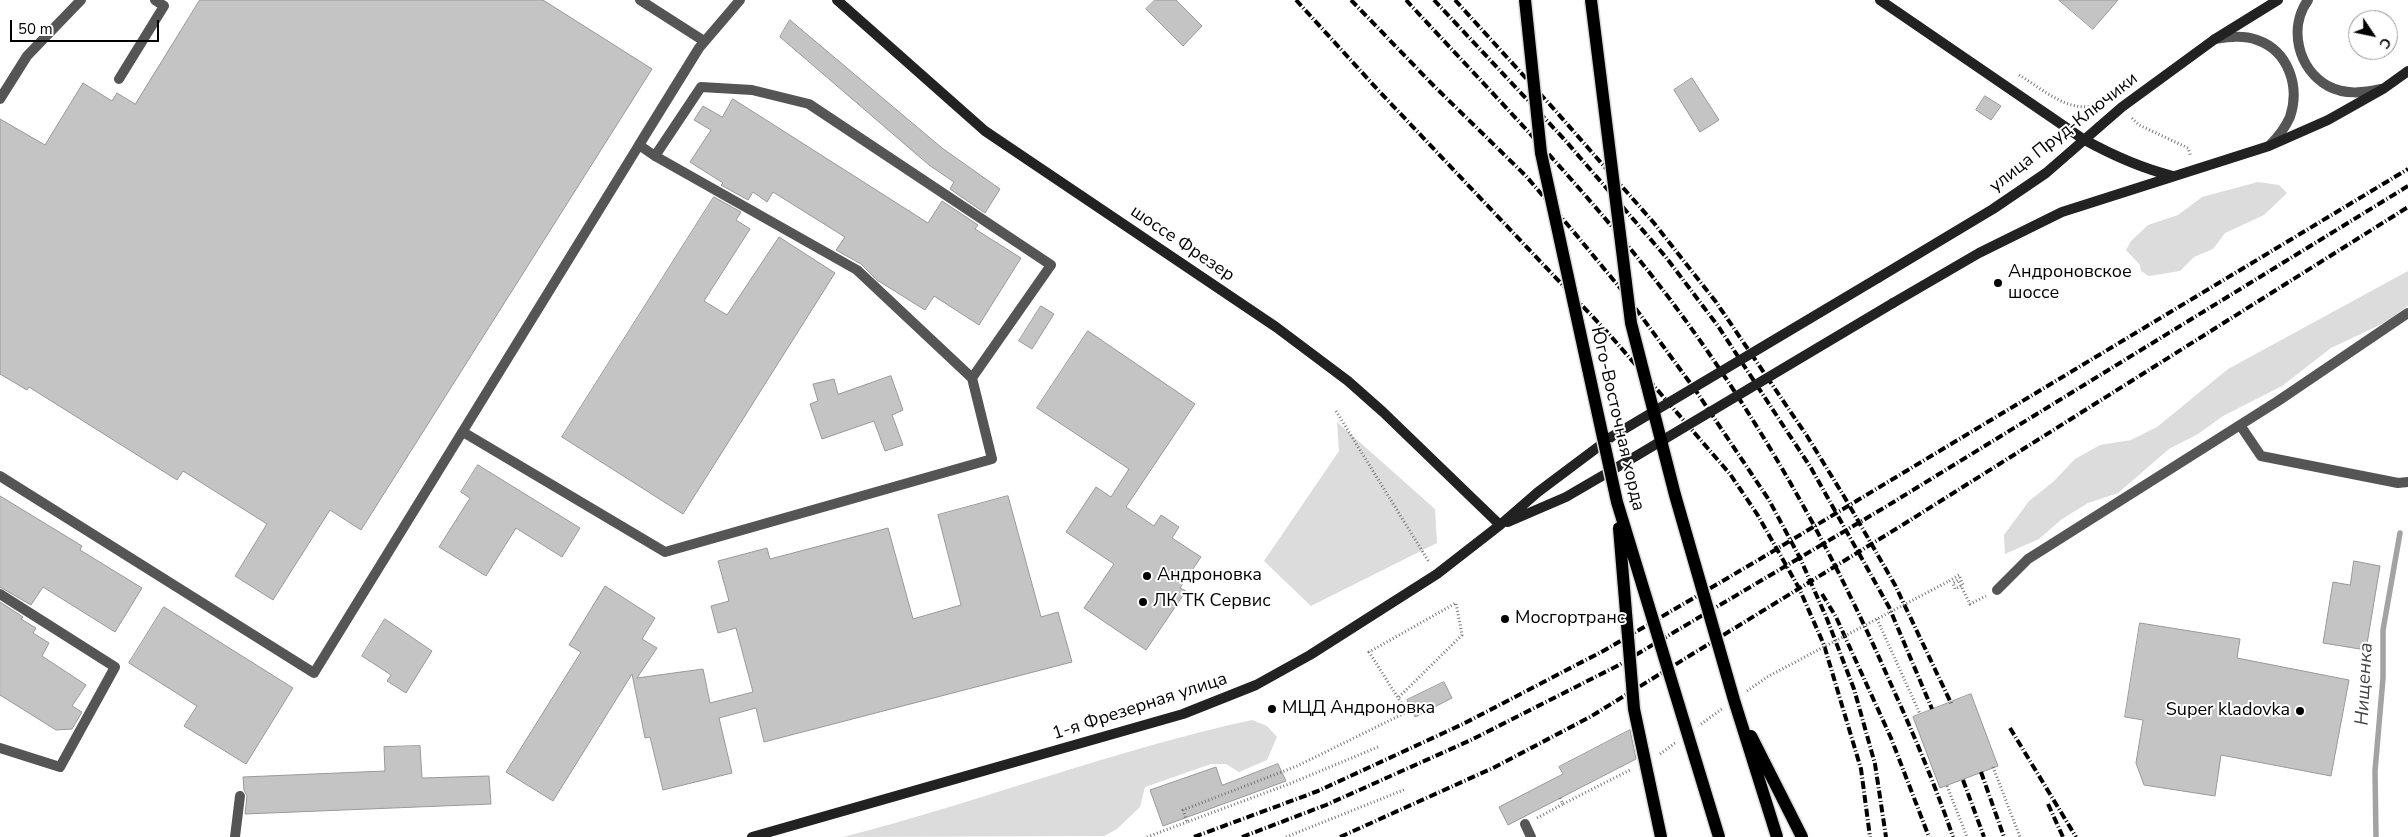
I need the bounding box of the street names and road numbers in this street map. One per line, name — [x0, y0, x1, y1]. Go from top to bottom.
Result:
street label: улица Пруд-Ключики — [1986, 68, 2142, 198]
street label: шоссе Фрезер — [1126, 201, 1238, 287]
street label: Юго-Восточная хорда — [1585, 325, 1649, 513]
street label: 1-я Фрезерная улица — [1050, 669, 1230, 745]

